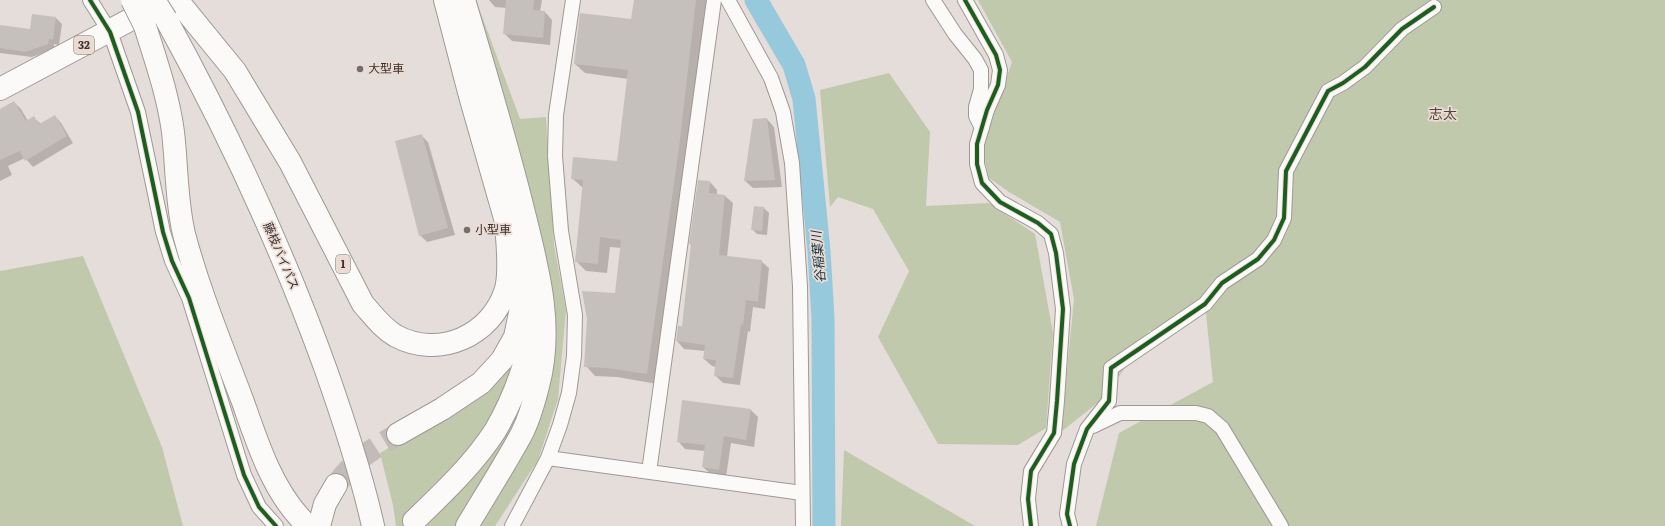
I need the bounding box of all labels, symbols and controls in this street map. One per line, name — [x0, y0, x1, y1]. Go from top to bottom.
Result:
road number: 32 — [74, 36, 94, 54]
place label: 大型車 — [368, 59, 404, 77]
marker: 大型車 — [355, 64, 365, 74]
district label: 志太 — [1429, 103, 1457, 123]
street label: 藤枝バイパス — [260, 219, 304, 292]
place label: 小型車 — [475, 220, 511, 238]
marker: 小型車 — [462, 225, 472, 235]
water label: 谷稲葉川 — [806, 228, 829, 284]
road number: 1 — [336, 255, 350, 273]

